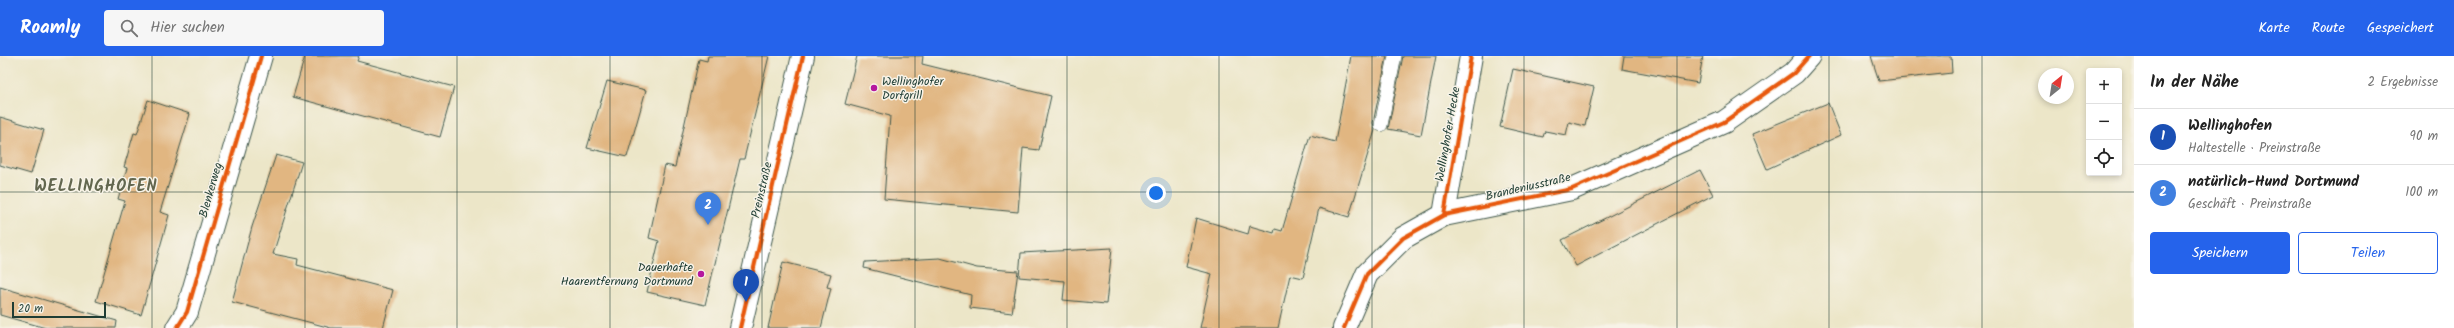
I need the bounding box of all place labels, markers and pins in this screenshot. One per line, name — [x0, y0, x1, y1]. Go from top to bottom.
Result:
place label: Wellinghofer Dorfgrill — [882, 72, 944, 105]
marker: Wellinghofer Dorfgrill — [869, 83, 879, 93]
pin: 2 — [695, 192, 721, 225]
place label: Dauerhafte Haarentfernung Dortmund — [561, 258, 694, 291]
marker: Dauerhafte Haarentfernung Dortmund — [696, 269, 706, 279]
pin: 1 — [733, 269, 759, 302]

